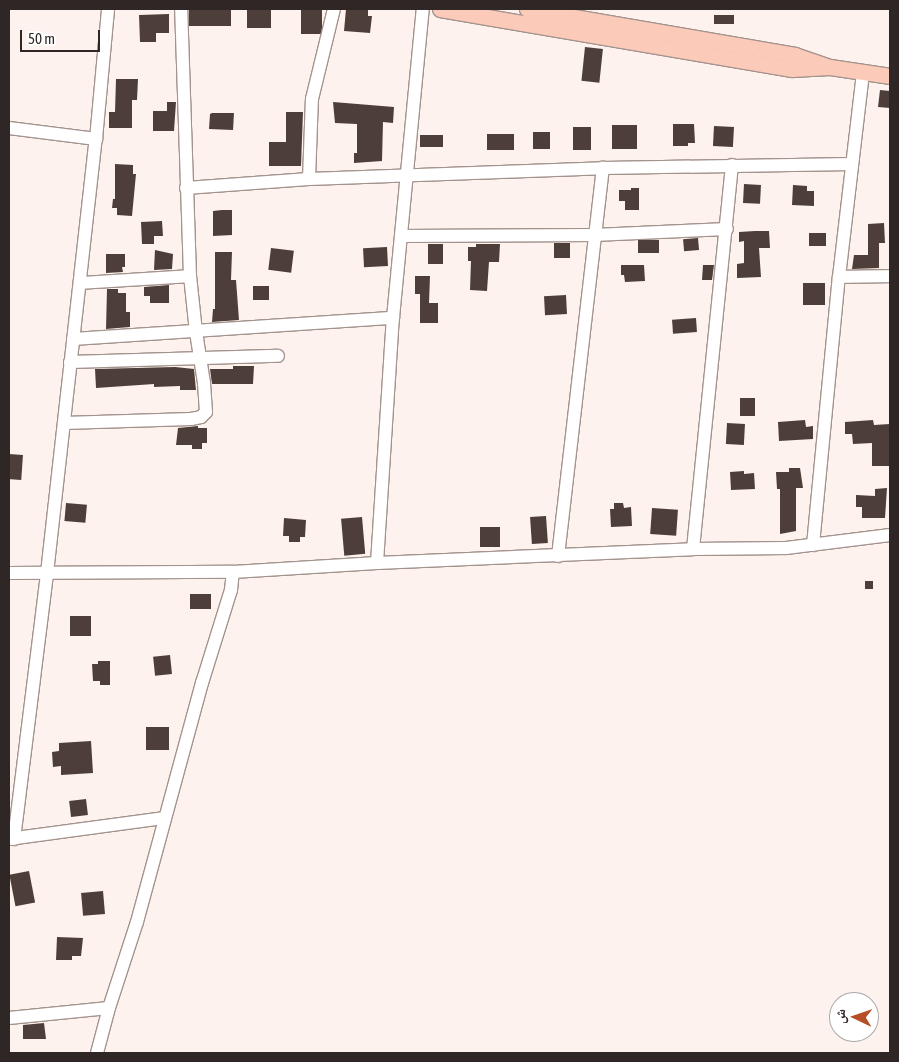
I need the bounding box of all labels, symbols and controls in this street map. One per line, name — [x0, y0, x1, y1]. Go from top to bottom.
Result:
scale bar — [22, 20, 102, 52]
text: 50 m — [28, 30, 55, 47]
north arrow — [829, 992, 879, 1042]
text: ش — [832, 1008, 848, 1024]

